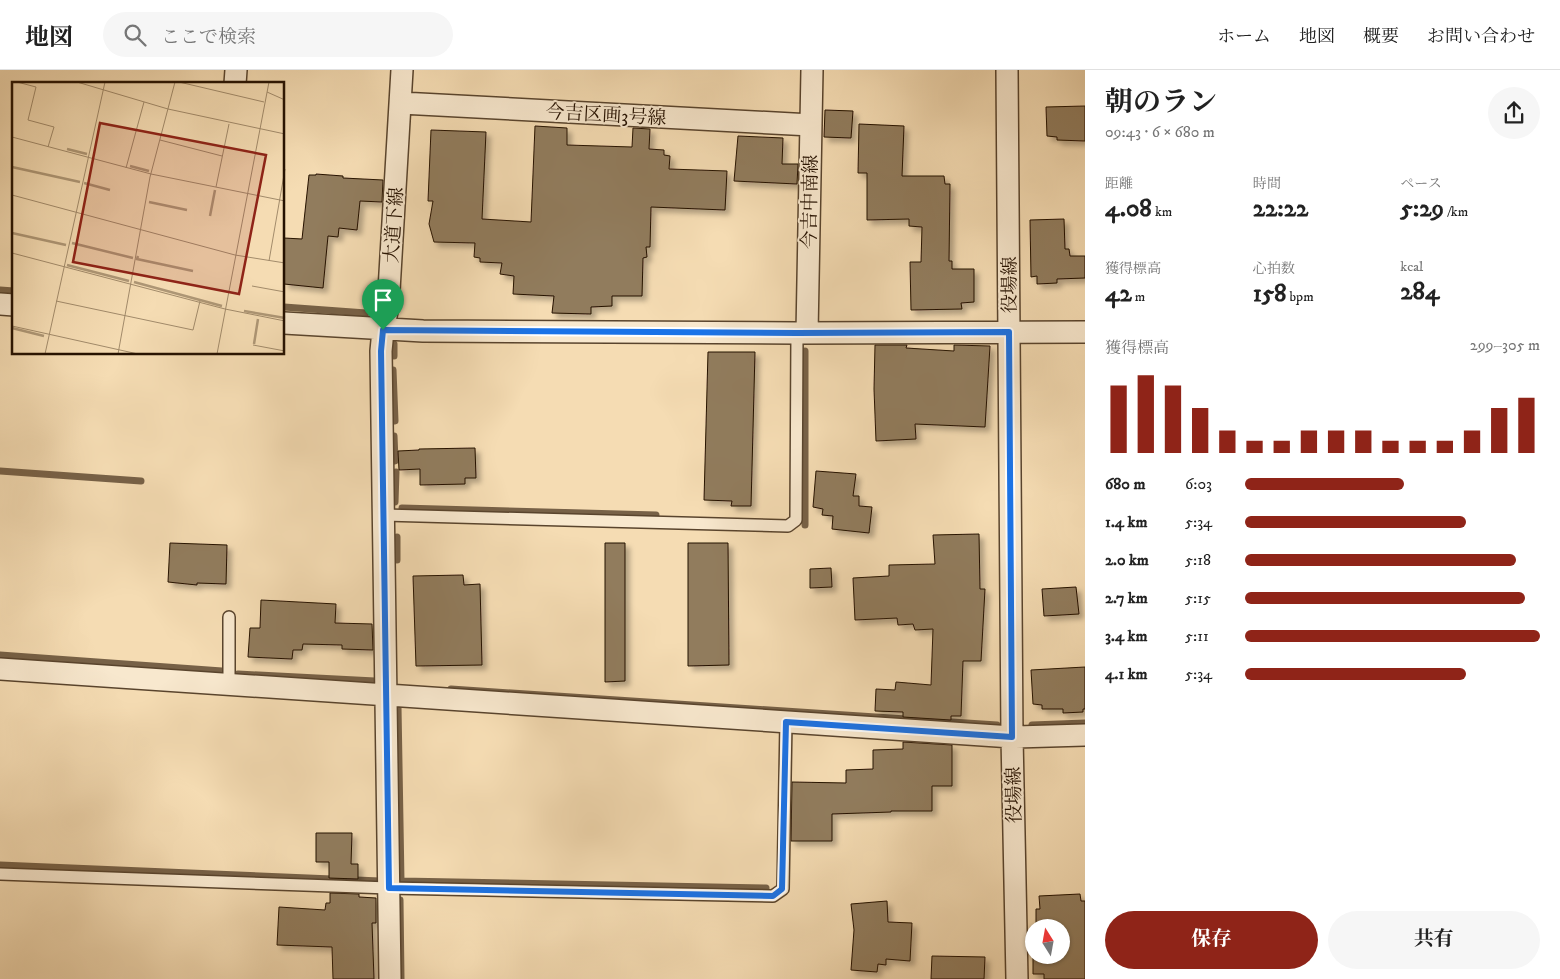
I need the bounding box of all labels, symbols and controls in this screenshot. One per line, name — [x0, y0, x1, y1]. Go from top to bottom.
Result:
search box — [103, 12, 453, 57]
icon: search — [121, 21, 149, 49]
text: 地図 — [25, 23, 73, 53]
text: ここで検索 — [161, 26, 256, 49]
text: ホーム — [1217, 26, 1271, 48]
text: 地図 — [1299, 26, 1335, 48]
text: 概要 — [1363, 26, 1399, 48]
text: お問い合わせ — [1427, 26, 1535, 48]
inset map — [12, 82, 285, 355]
text: 朝のラン — [1105, 85, 1217, 120]
button: share — [1488, 87, 1540, 139]
street label: 今吉区画3号線 — [545, 101, 667, 130]
text: 09:43 · 6 × 680 m — [1105, 122, 1215, 142]
street label: 今吉中南線 — [798, 154, 823, 250]
text: 距離 — [1105, 175, 1133, 193]
text: 時間 — [1253, 175, 1281, 193]
text: ペース — [1400, 175, 1442, 193]
street label: 大道下線 — [380, 186, 409, 264]
text: 4.08 — [1105, 193, 1152, 224]
text: 22:22 — [1253, 193, 1308, 224]
text: 5:29 — [1400, 193, 1444, 224]
text: km — [1152, 203, 1172, 221]
text: /km — [1444, 203, 1468, 221]
street label: 役場線 — [999, 256, 1022, 314]
text: kcal — [1400, 258, 1423, 276]
text: 獲得標高 — [1105, 260, 1161, 278]
text: 心拍数 — [1253, 260, 1295, 278]
text: 284 — [1400, 276, 1440, 307]
text: 42 — [1105, 278, 1132, 309]
text: 158 — [1253, 278, 1287, 309]
pin — [362, 279, 404, 330]
icon: arrive — [369, 286, 397, 314]
text: m — [1132, 288, 1145, 306]
text: bpm — [1287, 288, 1314, 306]
text: 299–305 m — [1470, 335, 1540, 355]
text: 獲得標高 — [1105, 338, 1169, 358]
text: 680 m — [1105, 474, 1145, 494]
text: 6:03 — [1185, 474, 1212, 494]
text: 1.4 km — [1105, 512, 1147, 532]
text: 5:34 — [1185, 512, 1212, 532]
text: 2.0 km — [1105, 550, 1149, 570]
text: 5:18 — [1185, 550, 1211, 570]
text: 2.7 km — [1105, 588, 1148, 608]
text: 5:15 — [1185, 588, 1211, 608]
text: 3.4 km — [1105, 626, 1148, 646]
text: 5:11 — [1185, 626, 1209, 646]
text: 4.1 km — [1105, 664, 1148, 684]
text: 5:34 — [1185, 664, 1212, 684]
street label: 役場線 — [1003, 766, 1026, 824]
button: 保存 — [1105, 911, 1318, 969]
button: 共有 — [1328, 911, 1540, 969]
north arrow — [1025, 919, 1070, 964]
map controls — [1025, 919, 1070, 964]

